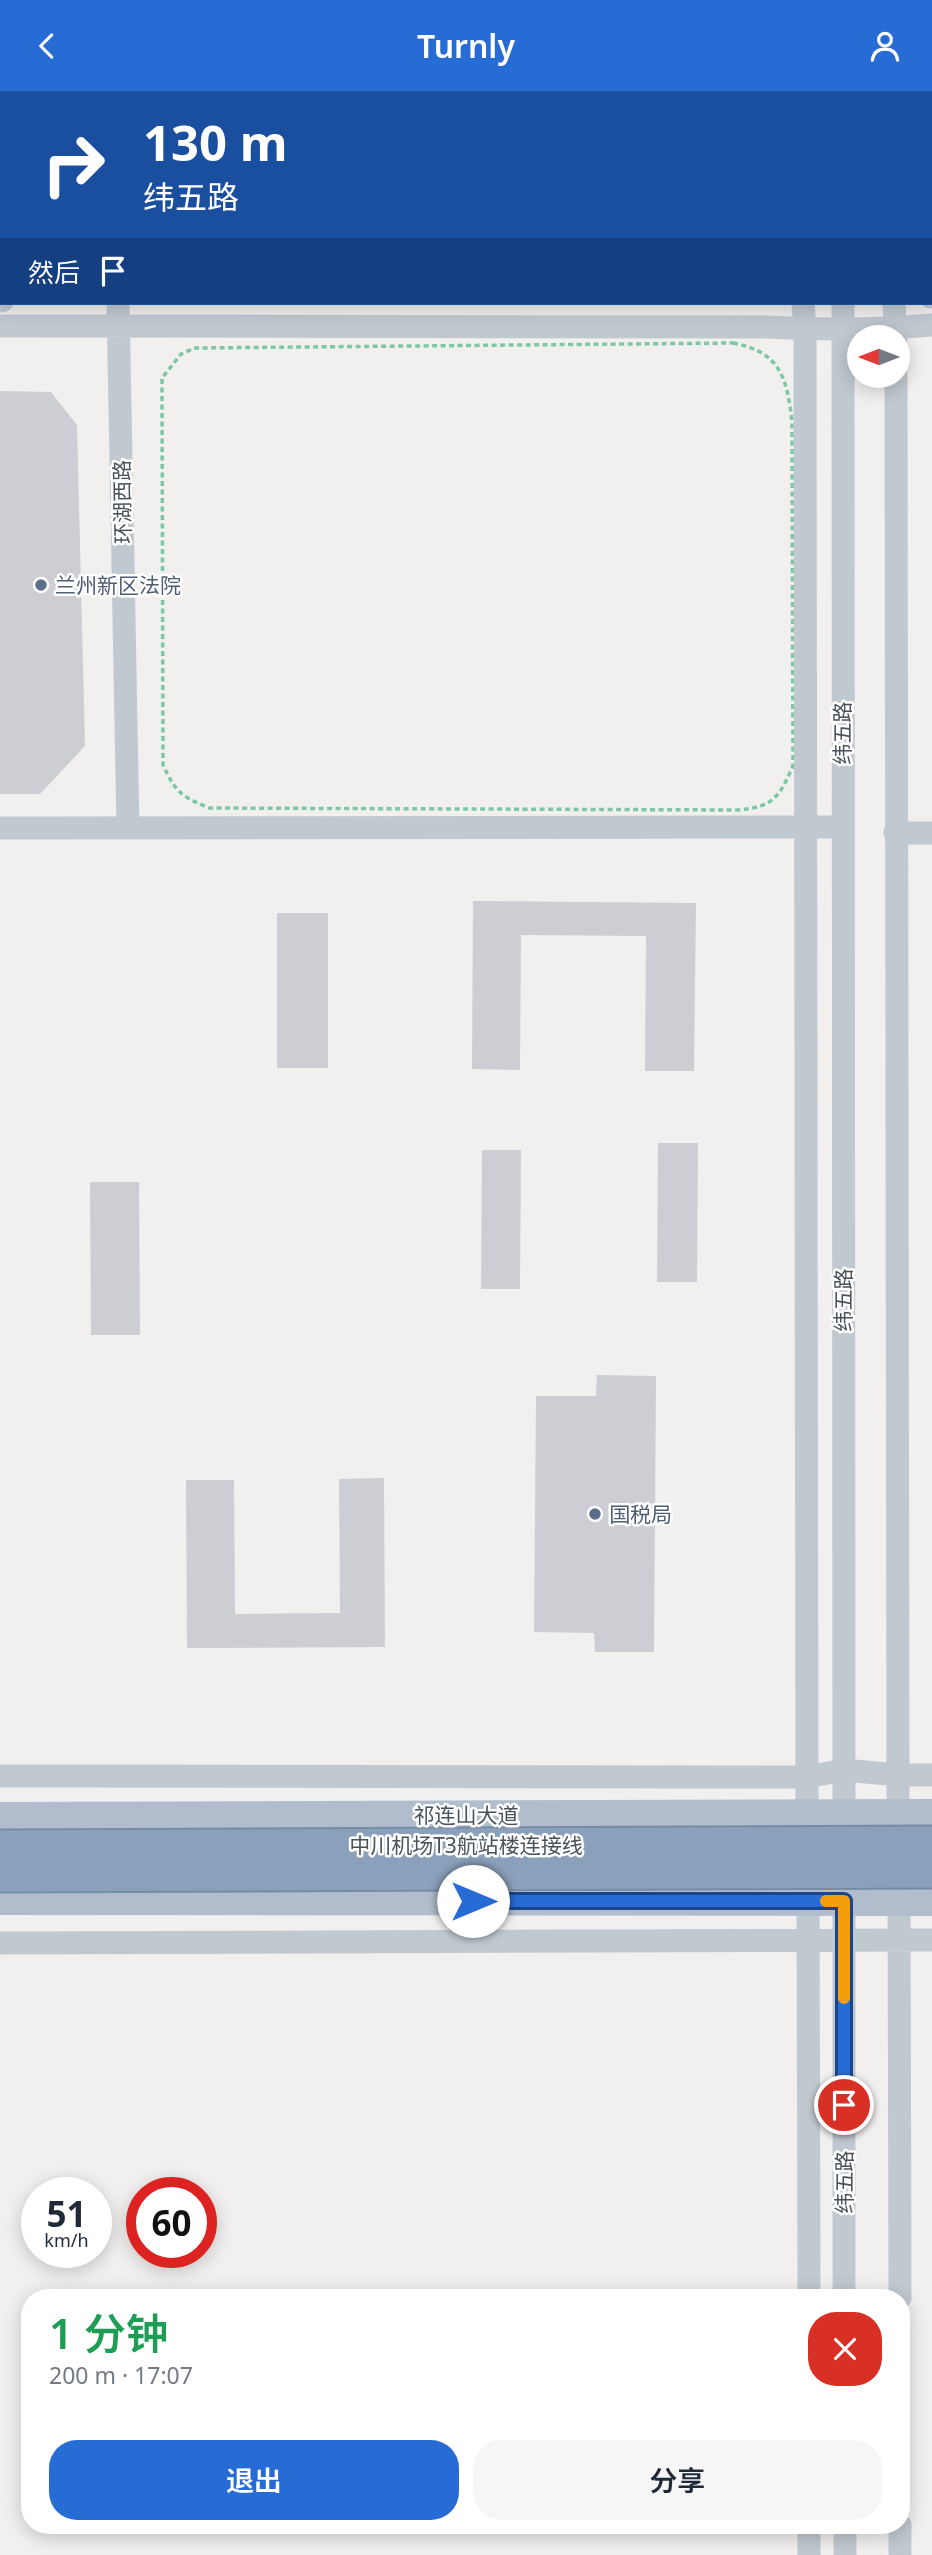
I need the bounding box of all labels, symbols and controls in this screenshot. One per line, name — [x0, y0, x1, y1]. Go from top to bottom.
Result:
text: Turnly — [417, 24, 515, 67]
icon: back — [28, 27, 66, 65]
icon: person — [866, 27, 904, 65]
text: 130 m — [143, 109, 288, 175]
icon: right — [28, 119, 119, 210]
text: 纬五路 — [143, 175, 239, 218]
icon: arrive — [94, 252, 132, 290]
text: 然后 — [28, 254, 80, 290]
north arrow — [847, 325, 910, 389]
map controls — [847, 325, 910, 388]
street label: 环湖西路 — [107, 460, 137, 544]
place label: 兰州新区法院 — [55, 571, 181, 599]
marker: 兰州新区法院 — [33, 577, 49, 593]
street label: 纬五路 — [828, 702, 856, 765]
street label: 纬五路 — [829, 1269, 857, 1332]
place label: 国税局 — [609, 1500, 672, 1528]
marker: 国税局 — [587, 1506, 603, 1522]
street label: 祁连山大道 — [414, 1801, 519, 1829]
street label: 中川机场T3航站楼连接线 — [349, 1831, 583, 1859]
position arrow — [436, 1864, 510, 1938]
pin — [814, 2075, 874, 2135]
icon: arrive — [825, 2086, 863, 2124]
street label: 纬五路 — [830, 2151, 858, 2214]
speed limit sign: 60 — [126, 2177, 217, 2268]
text: 51 — [46, 2190, 87, 2237]
text: km/h — [44, 2228, 89, 2252]
text: 1 分钟 — [49, 2304, 168, 2361]
button: close — [808, 2312, 882, 2386]
text: 200 m · 17:07 — [49, 2359, 193, 2391]
button: 退出 — [49, 2440, 459, 2520]
button: 分享 — [473, 2440, 882, 2520]

